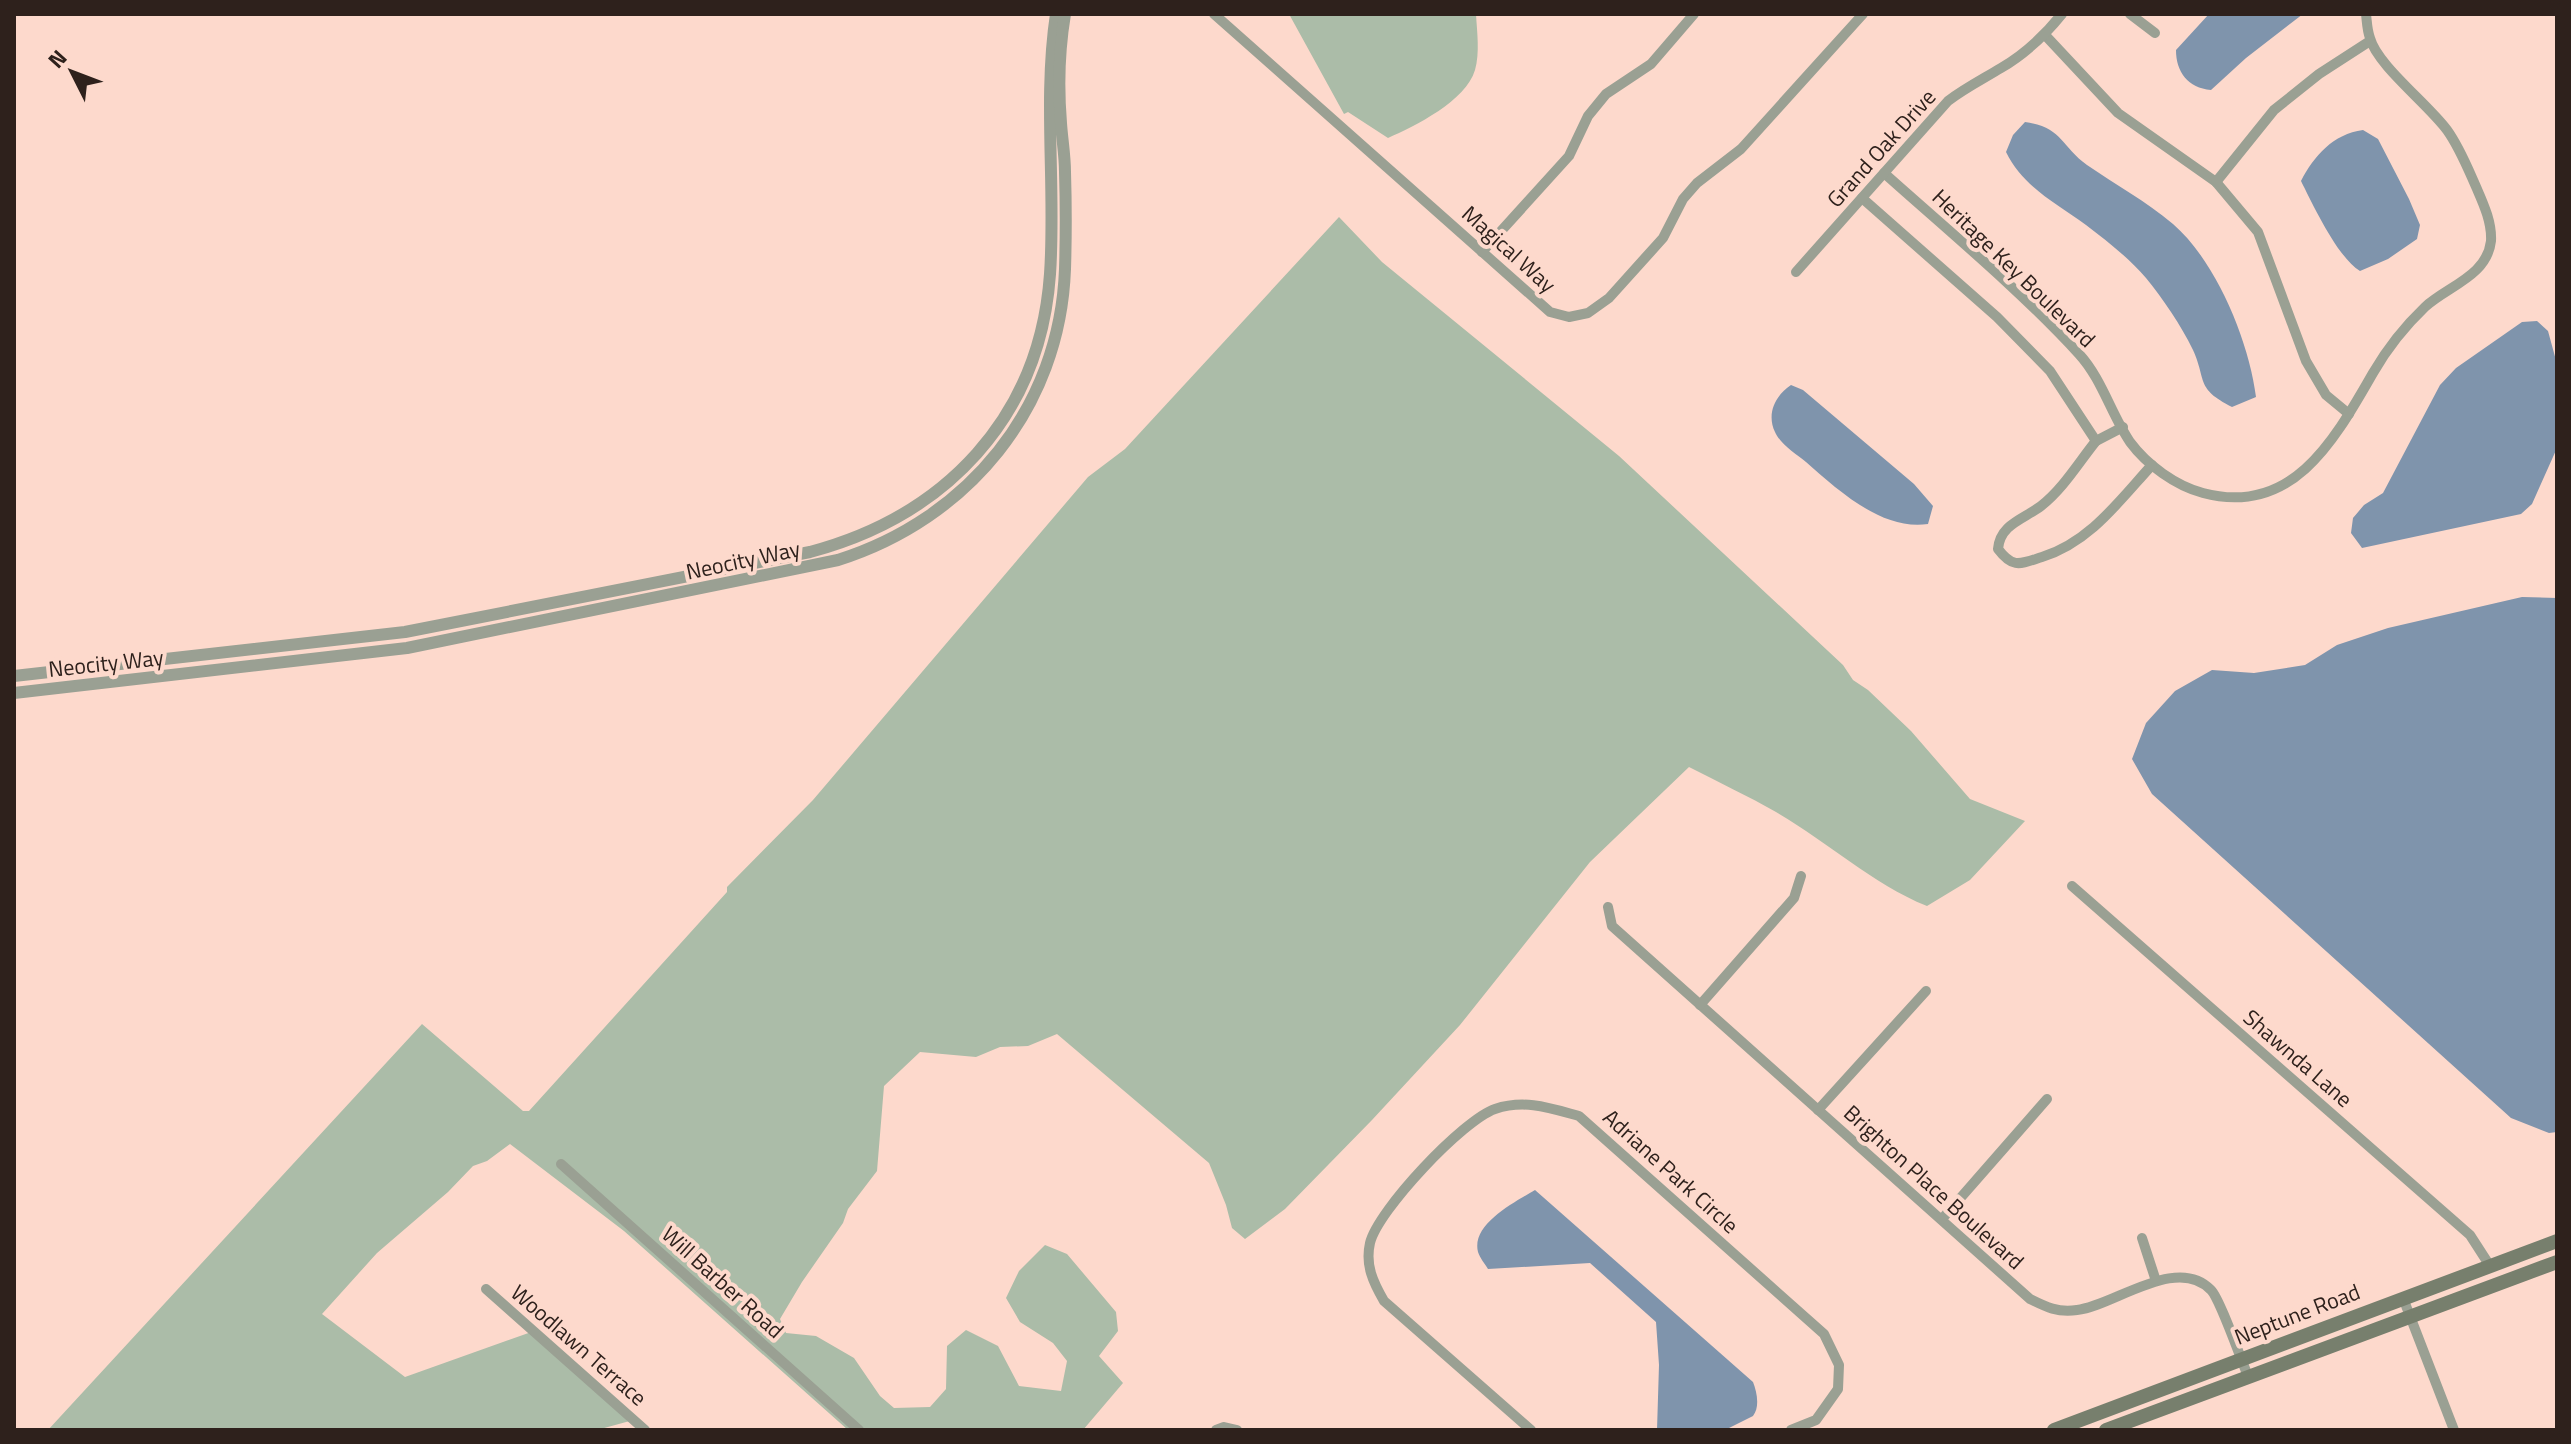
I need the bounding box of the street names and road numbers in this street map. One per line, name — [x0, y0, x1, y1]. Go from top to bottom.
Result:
street label: Grand Oak Drive — [1818, 81, 1944, 215]
street label: Heritage Key Boulevard — [1924, 181, 2104, 355]
street label: Magical Way — [1454, 197, 1564, 301]
street label: Neocity Way — [683, 531, 804, 589]
street label: Neocity Way — [47, 640, 166, 686]
street label: Shawnda Lane — [2236, 1001, 2360, 1115]
street label: Brighton Place Boulevard — [1836, 1096, 2032, 1278]
street label: Adriane Park Circle — [1595, 1101, 1747, 1241]
street label: Will Barber Road — [654, 1218, 792, 1346]
street label: Neptune Road — [2229, 1274, 2365, 1354]
street label: Woodlawn Terrace — [503, 1276, 655, 1414]

